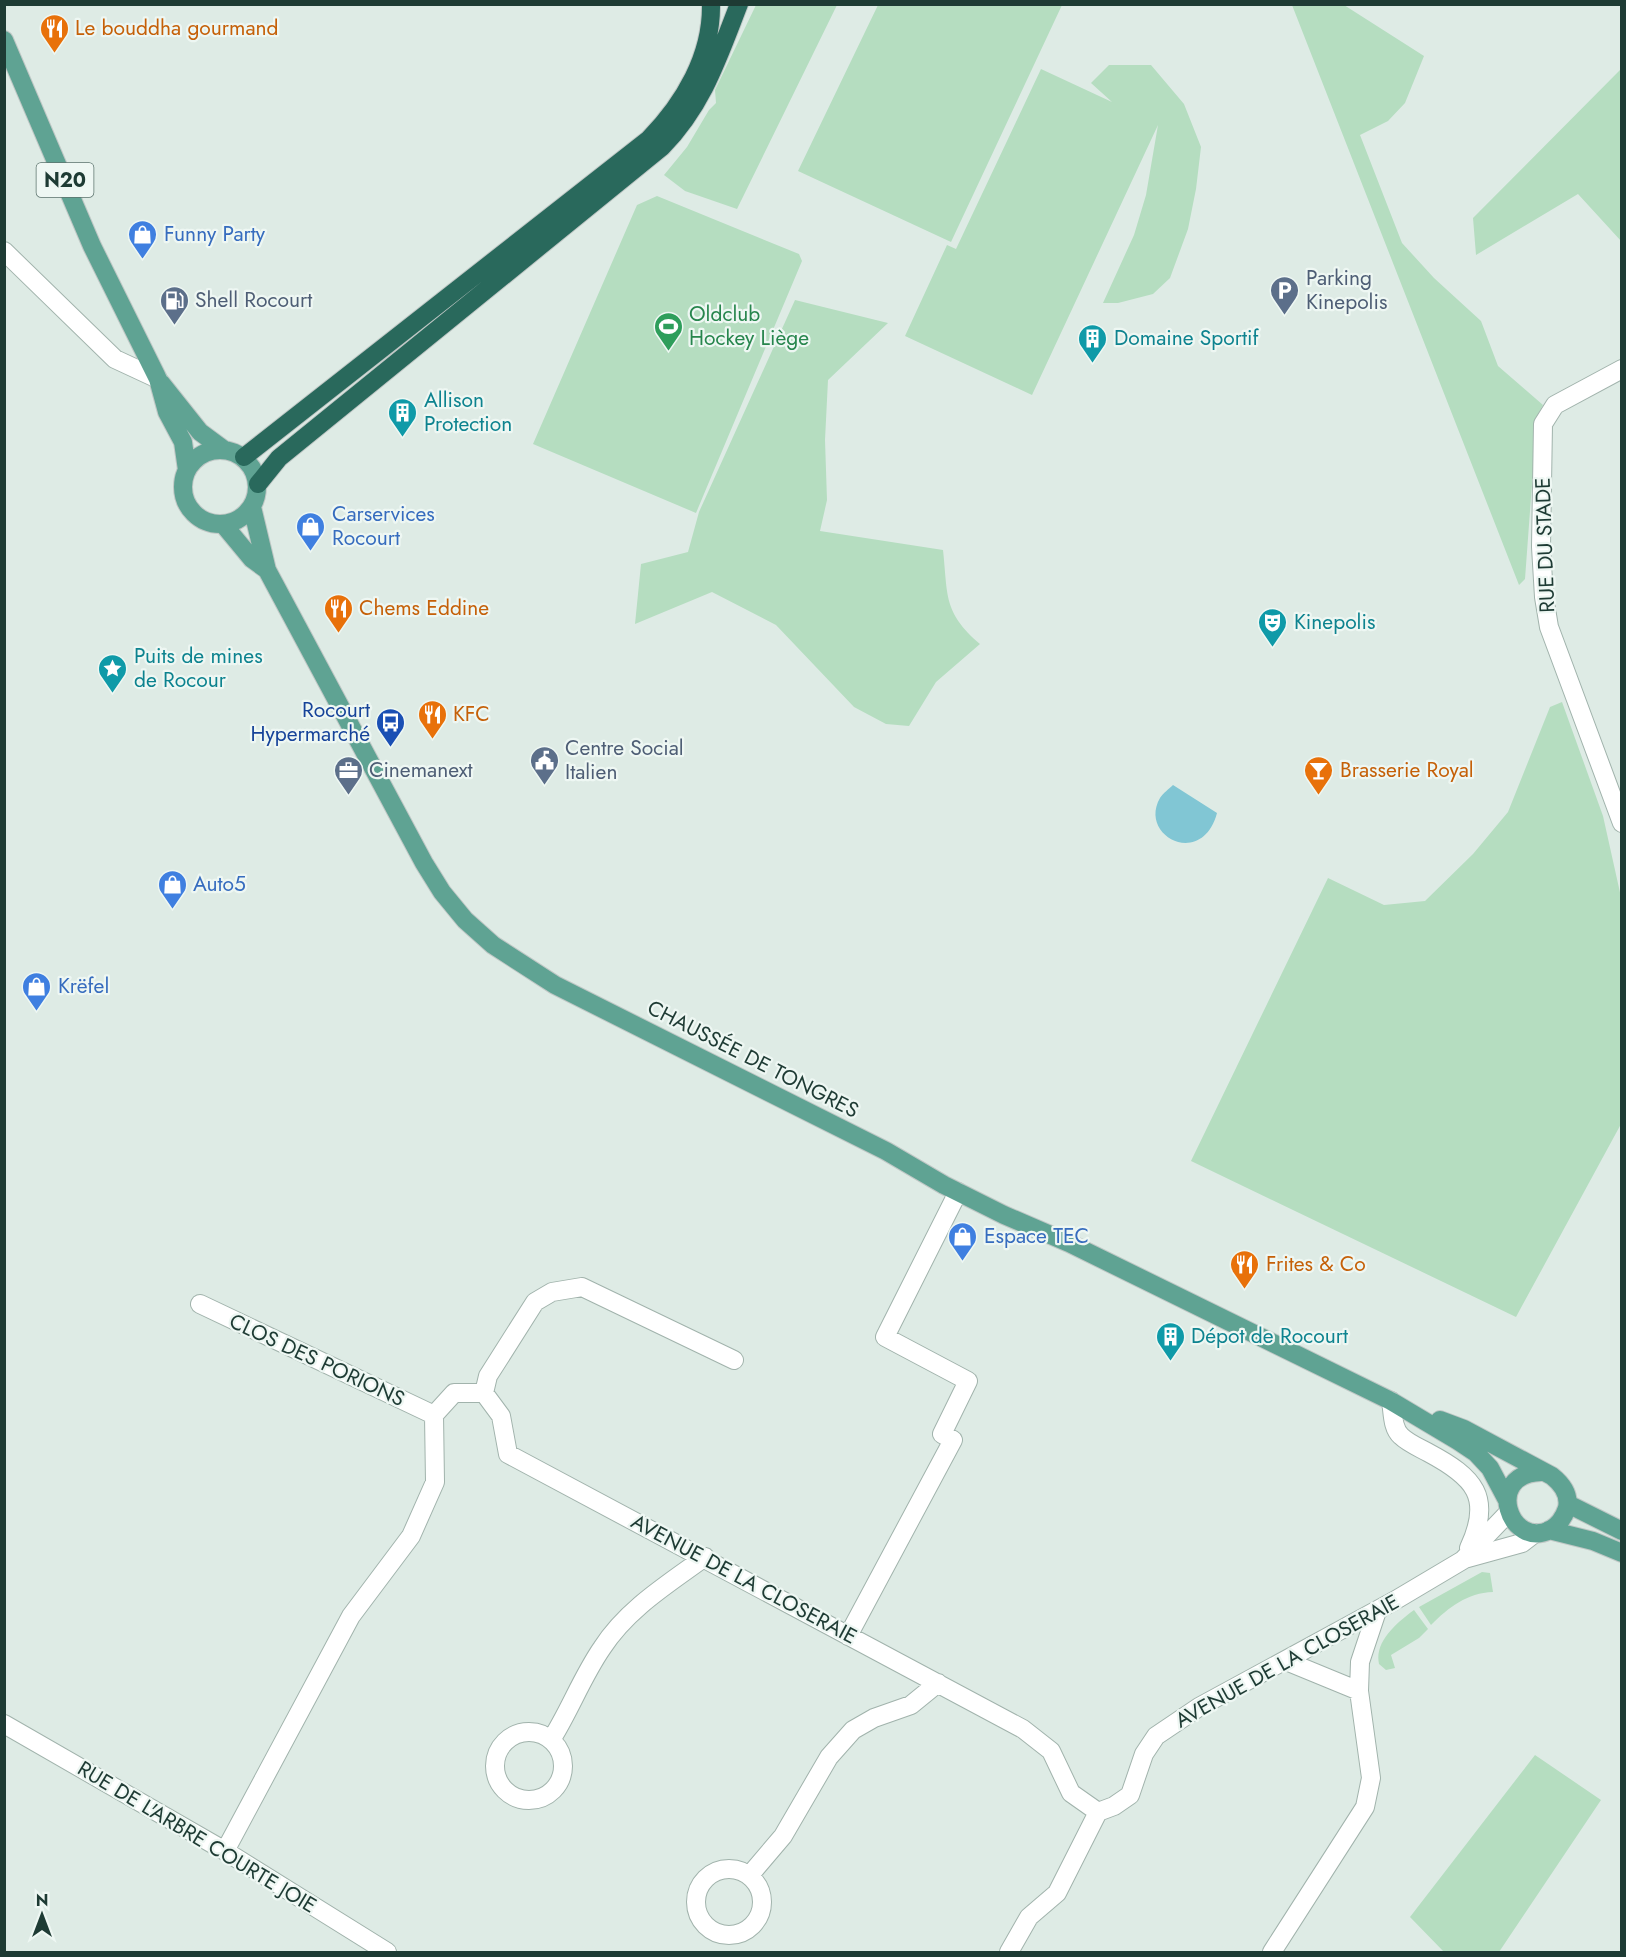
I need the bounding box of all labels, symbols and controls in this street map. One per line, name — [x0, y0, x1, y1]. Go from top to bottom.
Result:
restaurant icon: Le bouddha gourmand — [38, 12, 70, 54]
place label: Le bouddha gourmand — [75, 13, 279, 43]
road number: N20 — [36, 163, 94, 197]
shop icon: Funny Party — [127, 218, 159, 260]
place label: Funny Party — [164, 219, 266, 249]
place label: Parking Kinepolis — [1306, 263, 1387, 317]
parking icon: Parking Kinepolis — [1269, 274, 1301, 316]
fuel station icon: Shell Rocourt — [158, 284, 190, 326]
place label: Shell Rocourt — [195, 285, 312, 315]
place label: Oldclub Hockey Liège — [689, 299, 809, 353]
sports icon: Oldclub Hockey Liège — [652, 310, 684, 352]
building icon: Domaine Sportif — [1077, 322, 1109, 364]
place label: Domaine Sportif — [1114, 323, 1259, 353]
place label: Allison Protection — [424, 385, 512, 439]
building icon: Allison Protection — [387, 396, 419, 438]
street label: RUE DU STADE — [1528, 477, 1562, 613]
place label: Carservices Rocourt — [332, 499, 435, 553]
shop icon: Carservices Rocourt — [295, 510, 327, 552]
restaurant icon: Chems Eddine — [322, 592, 354, 634]
place label: Chems Eddine — [359, 593, 489, 623]
theatre icon: Kinepolis — [1257, 606, 1289, 648]
place label: Kinepolis — [1294, 607, 1375, 637]
place label: Puits de mines de Rocour — [134, 641, 263, 695]
place icon: Puits de mines de Rocour — [97, 652, 129, 694]
place label: Rocourt Hypermarché — [251, 695, 370, 749]
restaurant icon: KFC — [416, 698, 448, 740]
place label: KFC — [453, 699, 490, 729]
bus stop icon: Rocourt Hypermarché — [375, 706, 407, 748]
place label: Centre Social Italien — [565, 733, 684, 787]
public building icon: Centre Social Italien — [528, 744, 560, 786]
office icon: Cinemanext — [332, 754, 364, 796]
bar icon: Brasserie Royal — [1303, 754, 1335, 796]
place label: Cinemanext — [369, 755, 473, 785]
place label: Brasserie Royal — [1340, 755, 1474, 785]
shop icon: Auto5 — [156, 868, 188, 910]
place label: Auto5 — [193, 869, 246, 899]
shop icon: Krëfel — [21, 970, 53, 1012]
place label: Krëfel — [58, 971, 109, 1001]
street label: CHAUSSÉE DE TONGRES — [642, 993, 864, 1125]
shop icon: Espace TEC — [947, 1220, 979, 1262]
place label: Espace TEC — [984, 1221, 1089, 1251]
restaurant icon: Frites & Co — [1229, 1248, 1261, 1290]
place label: Frites & Co — [1266, 1249, 1366, 1279]
street label: CLOS DES PORIONS — [224, 1306, 410, 1414]
building icon: Dépot de Rocourt — [1154, 1320, 1186, 1362]
place label: Dépot de Rocourt — [1191, 1321, 1348, 1351]
street label: AVENUE DE LA CLOSERAIE — [626, 1507, 862, 1651]
street label: AVENUE DE LA CLOSERAIE — [1170, 1587, 1404, 1735]
street label: RUE DE L'ARBRE COURTE JOIE — [72, 1754, 322, 1920]
north arrow — [12, 1885, 72, 1945]
text: N — [36, 1889, 48, 1912]

